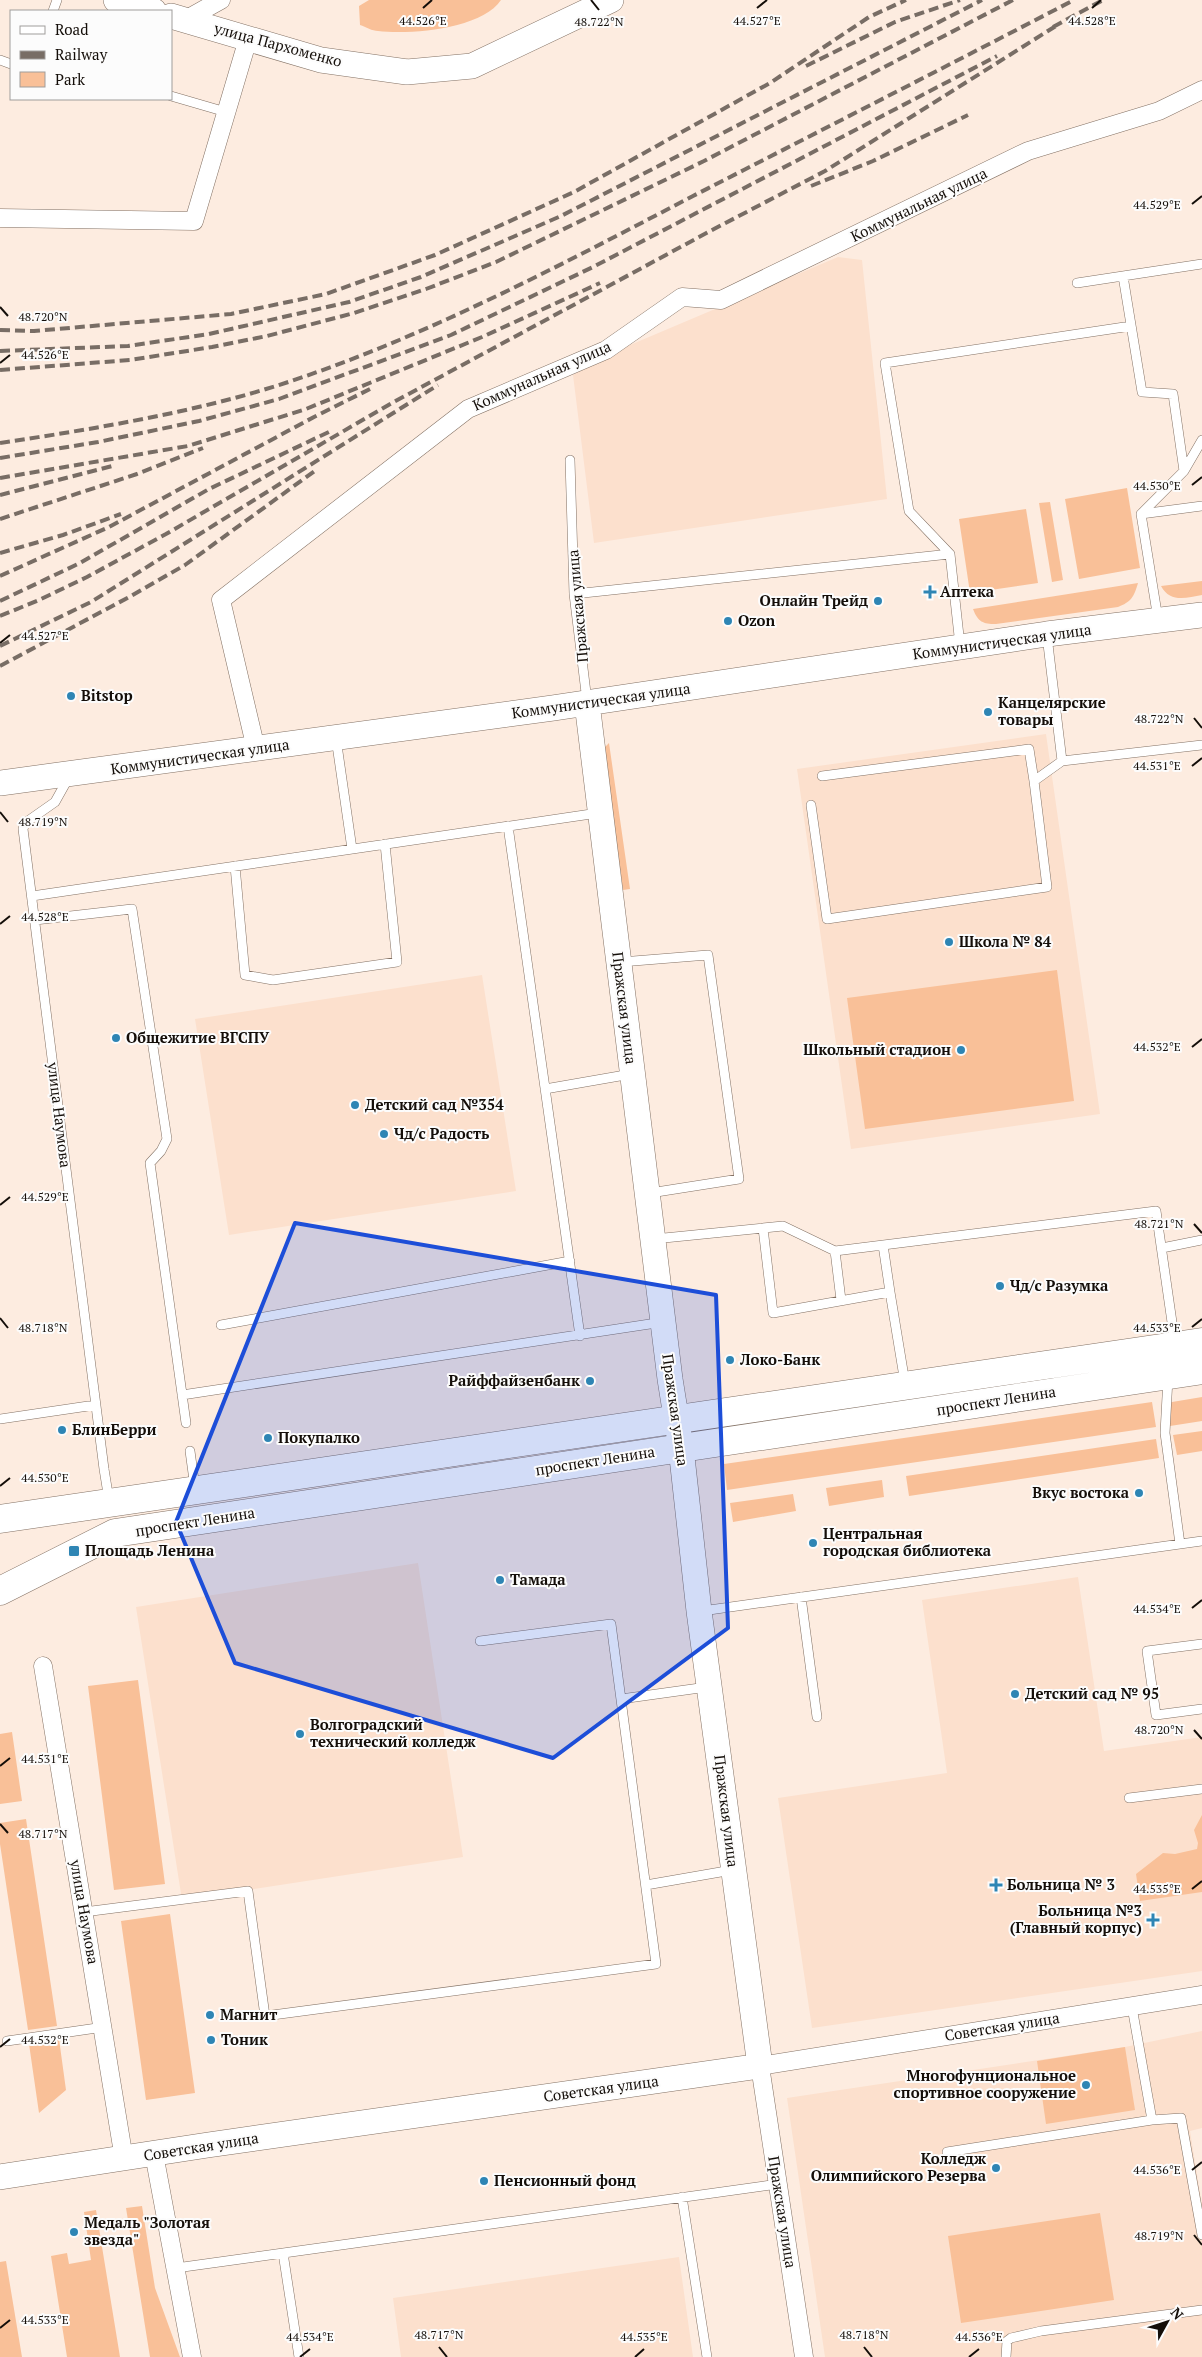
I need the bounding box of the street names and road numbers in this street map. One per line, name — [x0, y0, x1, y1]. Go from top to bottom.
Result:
street label: улица Пархоменко — [211, 17, 344, 71]
street label: Коммунальная улица — [847, 162, 990, 246]
street label: Коммунальная улица — [469, 335, 614, 415]
street label: Пражская улица — [562, 548, 592, 663]
street label: Коммунистическая улица — [911, 619, 1093, 663]
street label: Коммунистическая улица — [510, 678, 692, 722]
street label: Коммунистическая улица — [109, 734, 291, 778]
street label: Пражская улица — [608, 951, 642, 1066]
street label: улица Наумова — [43, 1060, 76, 1169]
street label: Пражская улица — [658, 1352, 694, 1468]
street label: проспект Ленина — [935, 1381, 1057, 1419]
street label: проспект Ленина — [534, 1441, 656, 1479]
street label: проспект Ленина — [134, 1502, 256, 1540]
street label: Пражская улица — [710, 1754, 744, 1869]
street label: улица Наумова — [66, 1857, 104, 1966]
street label: Советская улица — [943, 2007, 1061, 2045]
street label: Советская улица — [542, 2070, 660, 2106]
street label: Советская улица — [142, 2127, 260, 2165]
street label: Пражская улица — [764, 2154, 802, 2270]

